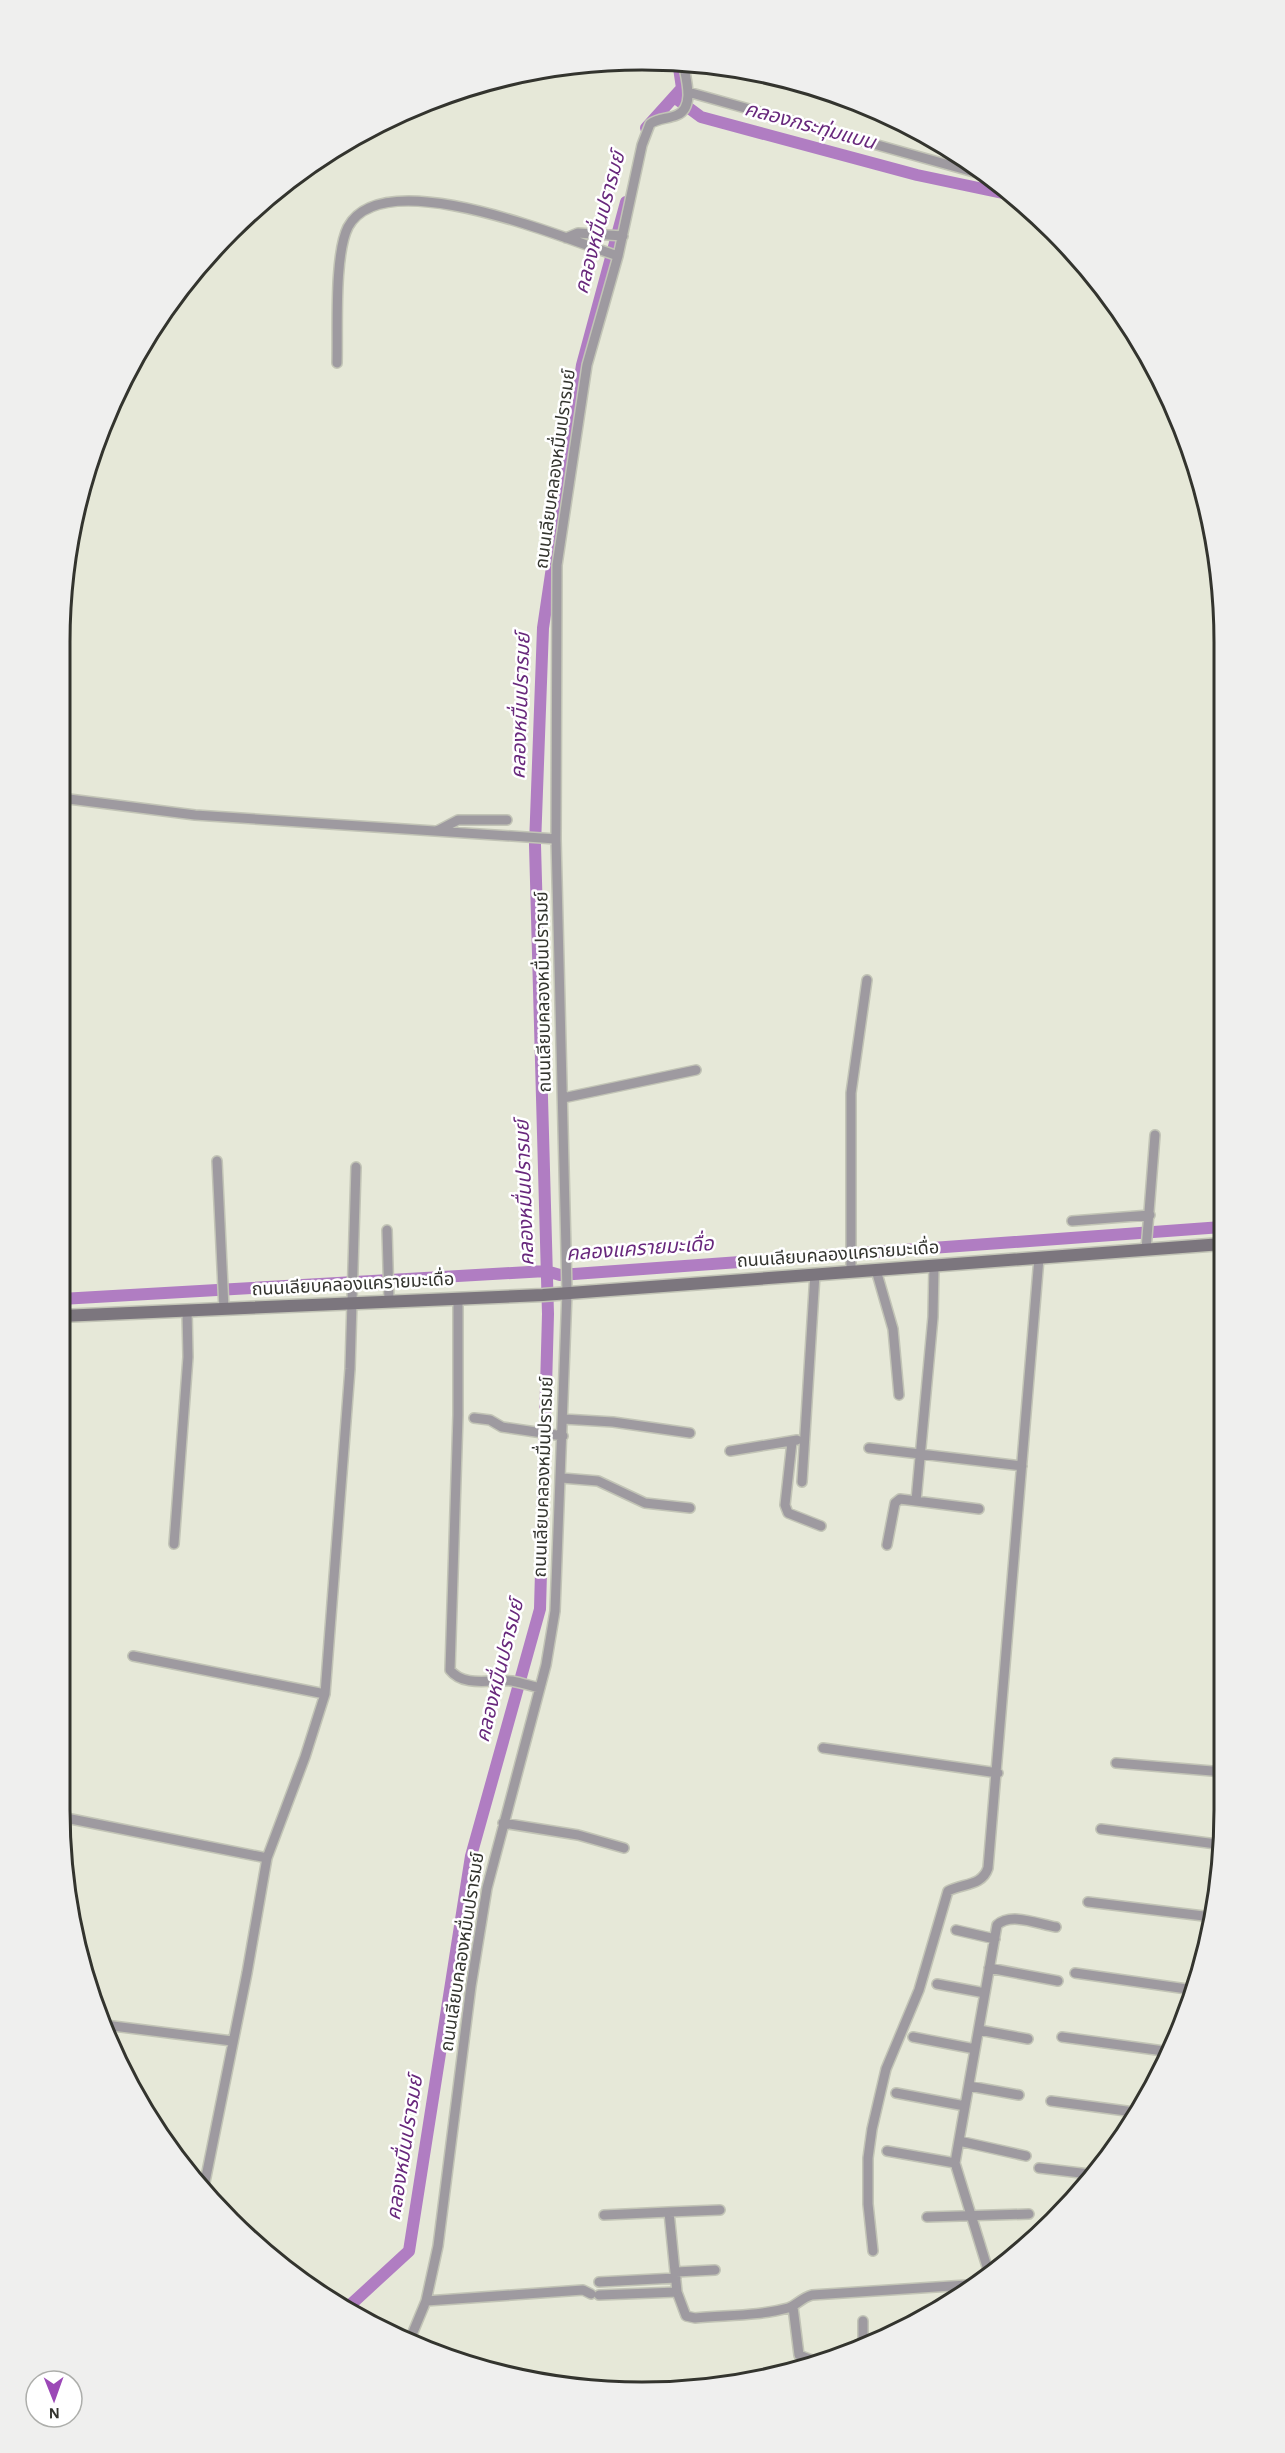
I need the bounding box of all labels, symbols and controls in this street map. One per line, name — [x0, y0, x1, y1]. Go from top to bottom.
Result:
water label: คลองกระทุ่มแบน — [742, 98, 879, 155]
water label: คลองหมื่นปรารมย์ — [567, 145, 630, 296]
street label: ถนนเลียบคลองหมื่นปรารมย์ — [528, 367, 579, 570]
water label: คลองหมื่นปรารมย์ — [503, 628, 534, 779]
street label: ถนนเลียบคลองหมื่นปรารมย์ — [528, 891, 555, 1093]
water label: คลองหมื่นปรารมย์ — [507, 1115, 538, 1267]
water label: คลองแครายมะเดื่อ — [565, 1229, 716, 1264]
street label: ถนนเลียบคลองแครายมะเดื่อ — [736, 1234, 940, 1271]
street label: ถนนเลียบคลองแครายมะเดื่อ — [251, 1266, 455, 1299]
street label: ถนนเลียบคลองหมื่นปรารมย์ — [526, 1376, 557, 1578]
water label: คลองหมื่นปรารมย์ — [468, 1592, 528, 1744]
street label: ถนนเลียบคลองหมื่นปรารมย์ — [433, 1850, 488, 2053]
water label: คลองหมื่นปรารมย์ — [379, 2069, 427, 2222]
north arrow — [24, 2369, 84, 2429]
text: N — [49, 2405, 60, 2421]

